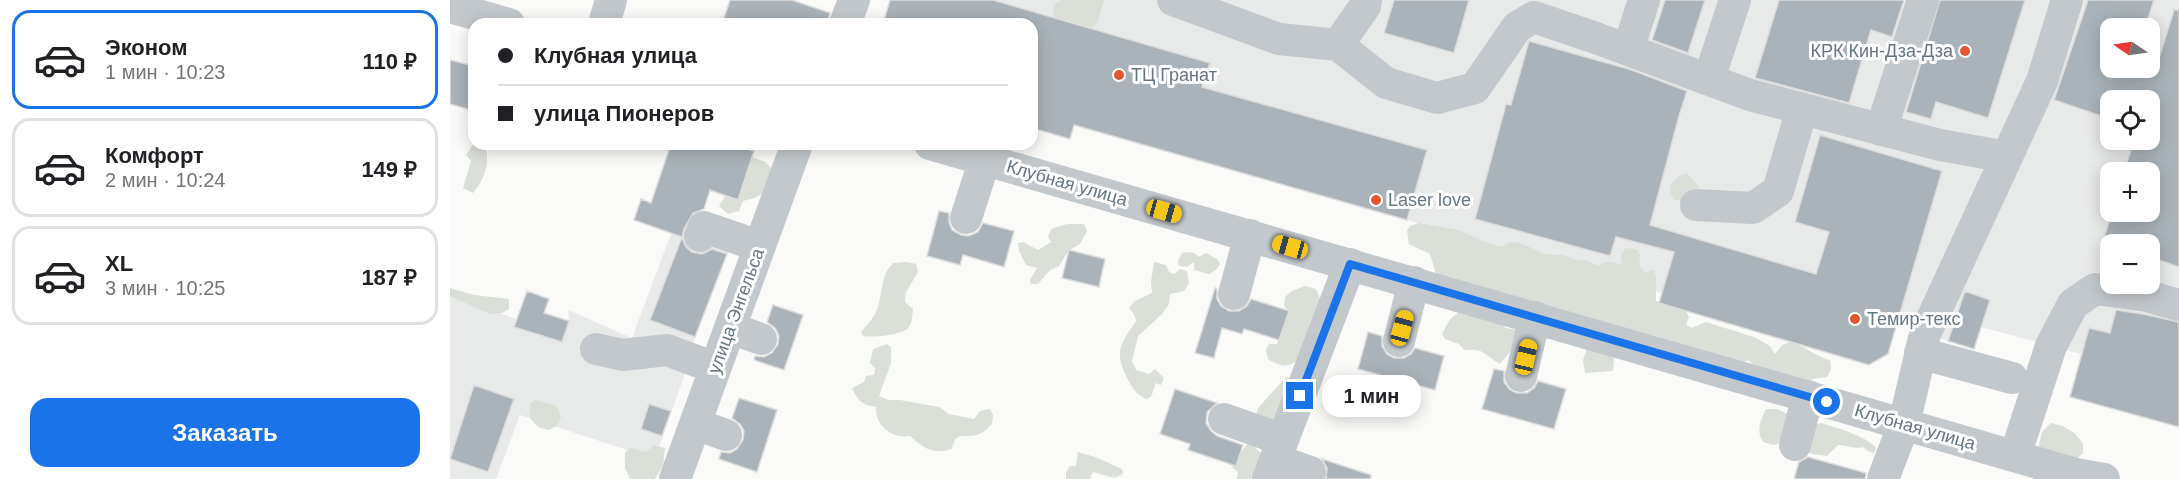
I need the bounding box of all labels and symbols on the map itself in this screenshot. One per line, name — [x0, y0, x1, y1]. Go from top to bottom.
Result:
north arrow — [2100, 18, 2160, 78]
place label: КРК Кин-Дза-Дза — [1810, 41, 1954, 61]
marker: КРК Кин-Дза-Дза — [1958, 44, 1972, 58]
place label: ТЦ Гранат — [1131, 65, 1217, 85]
marker: ТЦ Гранат — [1112, 68, 1126, 82]
street label: Клубная улица — [1004, 156, 1131, 210]
place label: Laser love — [1388, 190, 1471, 210]
marker: Laser love — [1369, 193, 1383, 207]
car — [1144, 197, 1184, 225]
car — [1270, 233, 1310, 261]
street label: улица Энгельса — [704, 245, 768, 376]
car — [1389, 308, 1415, 348]
place label: Темир-текс — [1867, 309, 1961, 329]
marker: Темир-текс — [1848, 312, 1862, 326]
car — [1513, 337, 1539, 377]
callout: 1 мин — [1321, 375, 1420, 417]
route end — [1286, 382, 1313, 409]
route start — [1813, 388, 1840, 415]
street label: Клубная улица — [1852, 400, 1979, 454]

